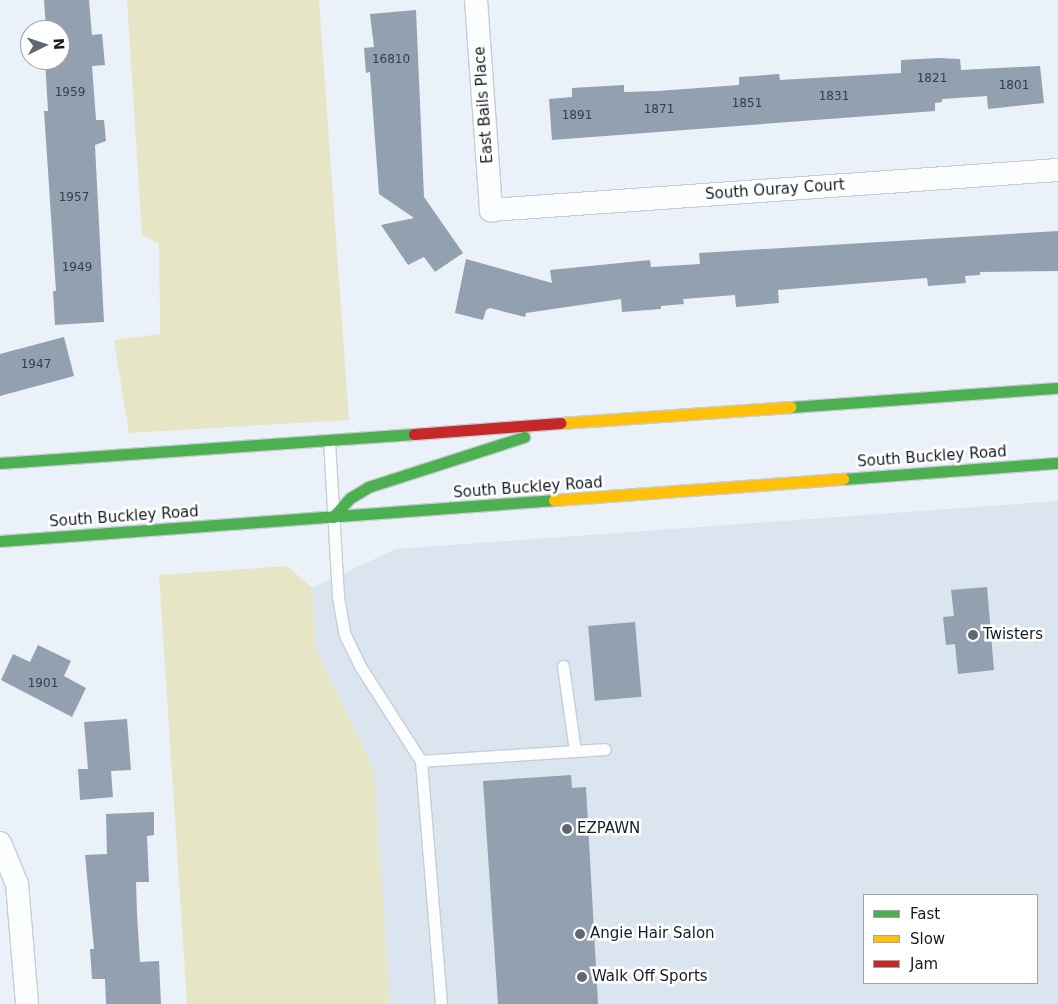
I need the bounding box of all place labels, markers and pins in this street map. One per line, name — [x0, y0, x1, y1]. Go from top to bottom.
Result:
place label: Twisters — [983, 626, 1043, 644]
marker: Twisters — [967, 629, 979, 641]
place label: EZPAWN — [577, 820, 640, 838]
marker: EZPAWN — [561, 823, 573, 835]
place label: Angie Hair Salon — [590, 925, 715, 943]
marker: Angie Hair Salon — [574, 928, 586, 940]
place label: Walk Off Sports — [592, 968, 708, 986]
marker: Walk Off Sports — [576, 971, 588, 983]

